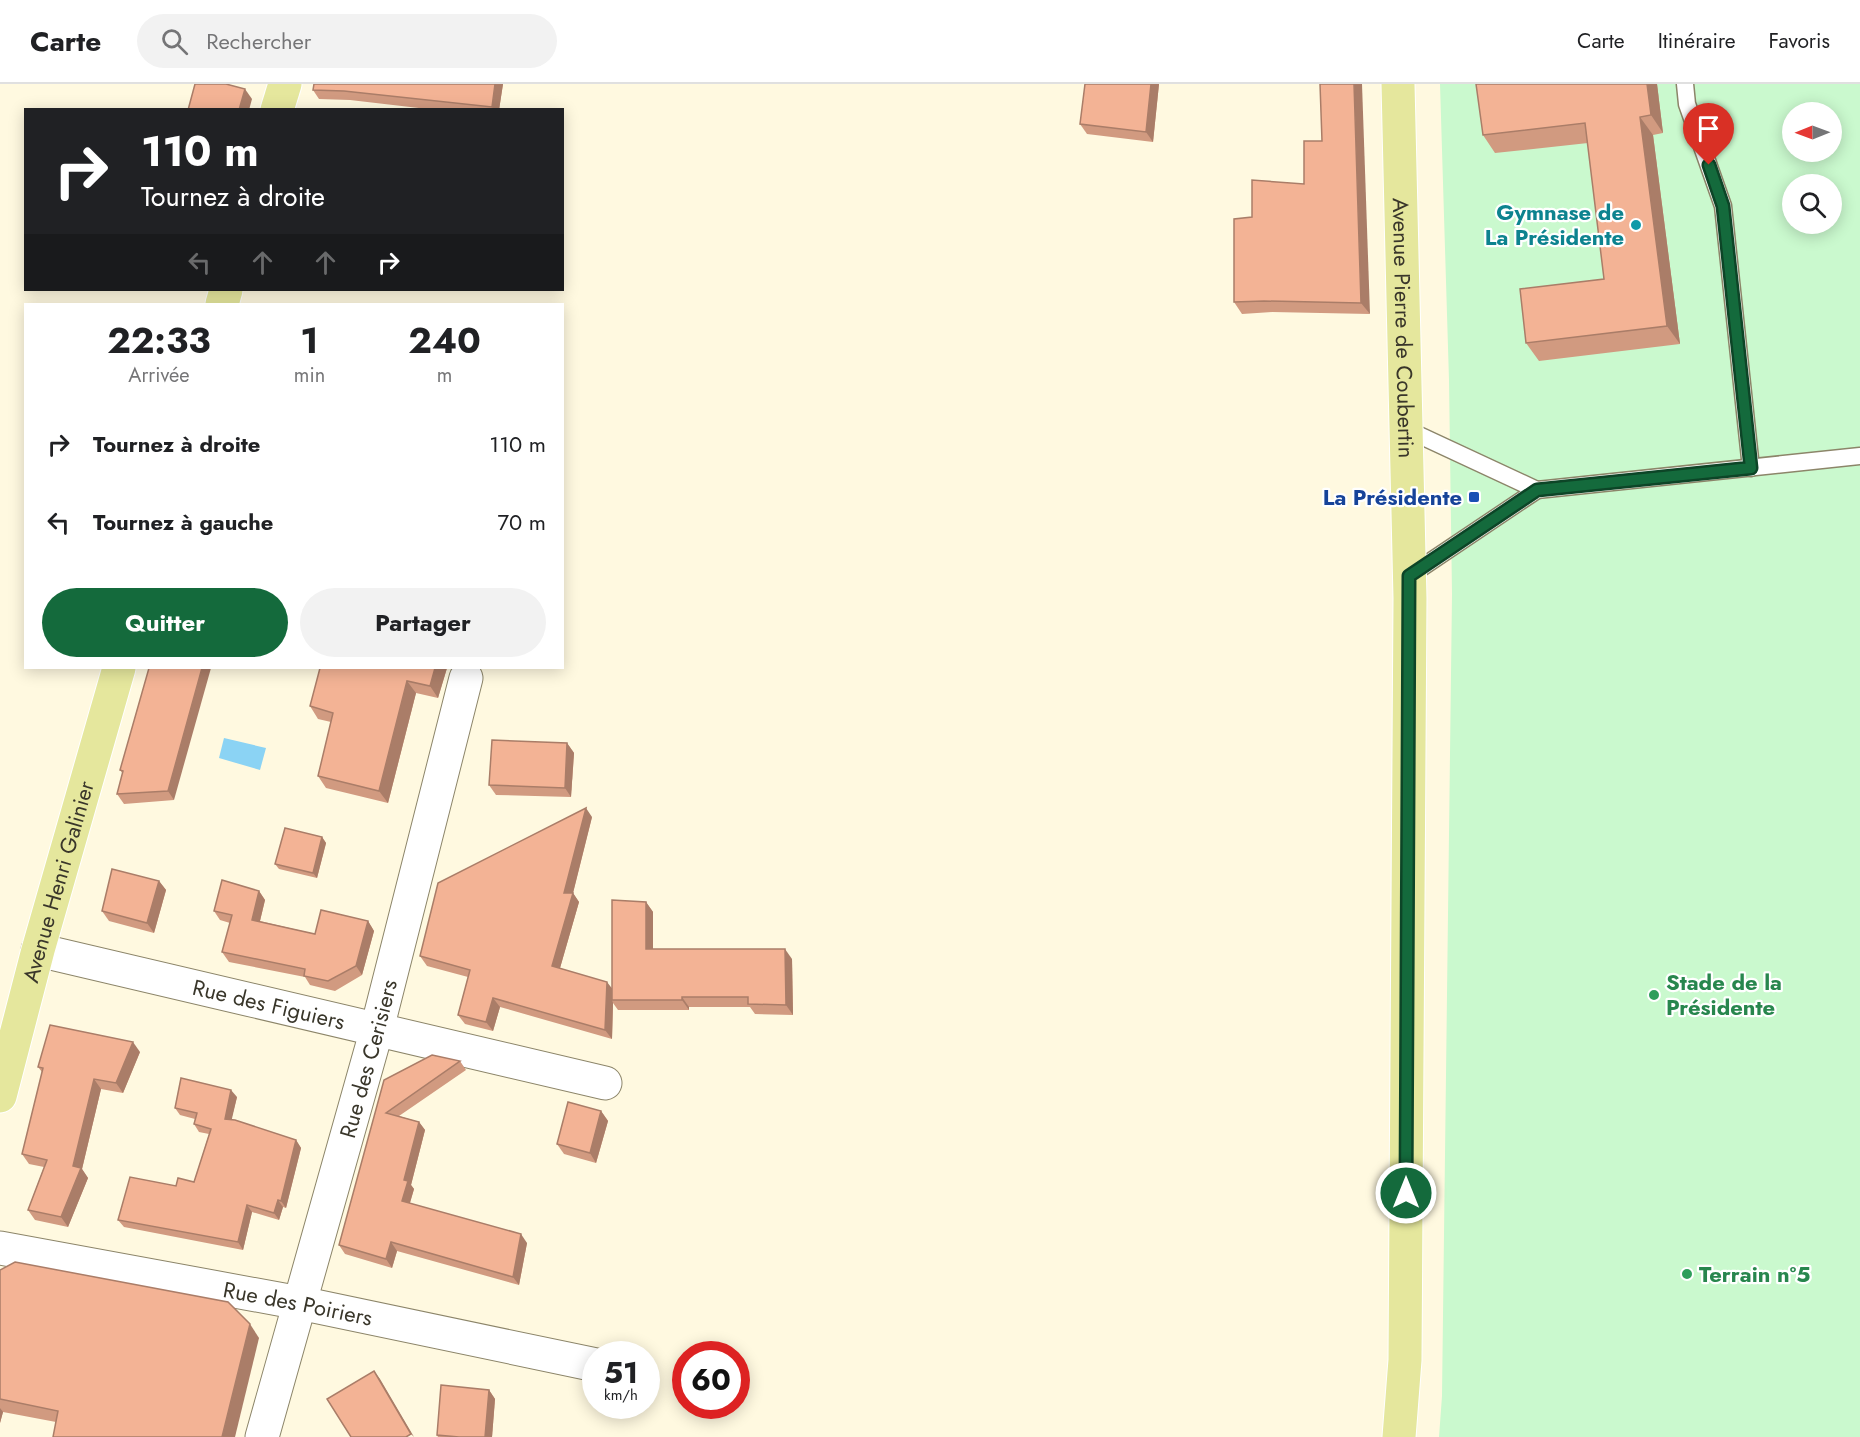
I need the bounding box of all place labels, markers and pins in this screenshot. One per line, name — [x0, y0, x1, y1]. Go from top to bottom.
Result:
pin — [1683, 103, 1734, 165]
place label: Gymnase de La Présidente — [1485, 196, 1624, 253]
marker: Gymnase de La Présidente — [1629, 218, 1643, 232]
place label: La Présidente — [1323, 481, 1462, 513]
marker: La Présidente — [1467, 490, 1481, 504]
place label: Stade de la Présidente — [1666, 966, 1782, 1023]
marker: Stade de la Présidente — [1647, 988, 1661, 1002]
place label: Terrain n°5 — [1699, 1258, 1810, 1290]
marker: Terrain n°5 — [1680, 1267, 1694, 1281]

